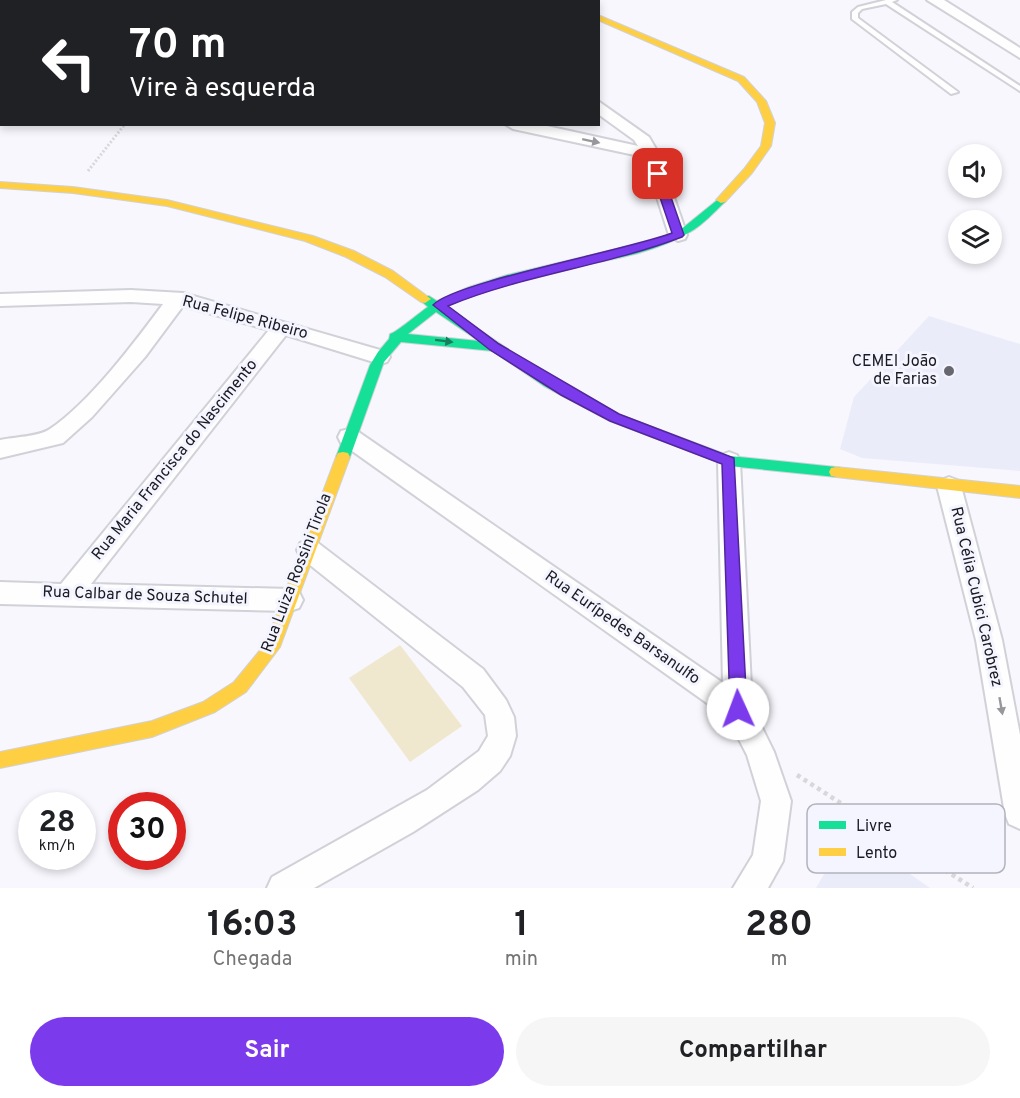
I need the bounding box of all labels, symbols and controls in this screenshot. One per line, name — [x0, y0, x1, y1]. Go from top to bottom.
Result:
text: 70 m — [129, 20, 227, 73]
icon: left — [30, 24, 108, 102]
text: Vire à esquerda — [129, 72, 316, 106]
one-way arrow — [581, 137, 600, 147]
map controls — [948, 144, 1002, 264]
button: sound — [948, 144, 1002, 198]
pin — [632, 148, 683, 199]
icon: arrive — [641, 157, 674, 190]
button: layers — [948, 210, 1002, 264]
street label: Rua Felipe Ribeiro — [180, 292, 310, 344]
one-way arrow — [435, 336, 454, 345]
place label: CEMEI João de Farias — [852, 352, 937, 390]
street label: Rua Maria Francisca do Nascimento — [88, 356, 262, 564]
marker: CEMEI João de Farias — [942, 364, 956, 378]
street label: Rua Luiza Rossini Tirola — [257, 491, 337, 655]
street label: Rua Célia Cubici Carobrez — [946, 505, 1006, 689]
street label: Rua Eurípedes Barsanulfo — [541, 567, 704, 689]
street label: Rua Calbar de Souza Schutel — [42, 582, 248, 610]
position arrow — [706, 677, 770, 741]
one-way arrow — [997, 697, 1006, 716]
speed limit sign: 30 — [108, 792, 186, 870]
legend — [807, 804, 1005, 873]
text: 28 — [38, 805, 76, 842]
text: Livre — [856, 817, 892, 837]
text: km/h — [39, 837, 75, 856]
text: Lento — [856, 844, 897, 864]
text: 16:03 — [207, 903, 298, 949]
text: 1 — [514, 903, 529, 949]
text: 280 — [745, 903, 813, 949]
text: Chegada — [213, 947, 292, 973]
text: min — [505, 947, 538, 973]
text: m — [771, 947, 787, 973]
button: Sair — [30, 1017, 504, 1086]
button: Compartilhar — [516, 1017, 990, 1086]

